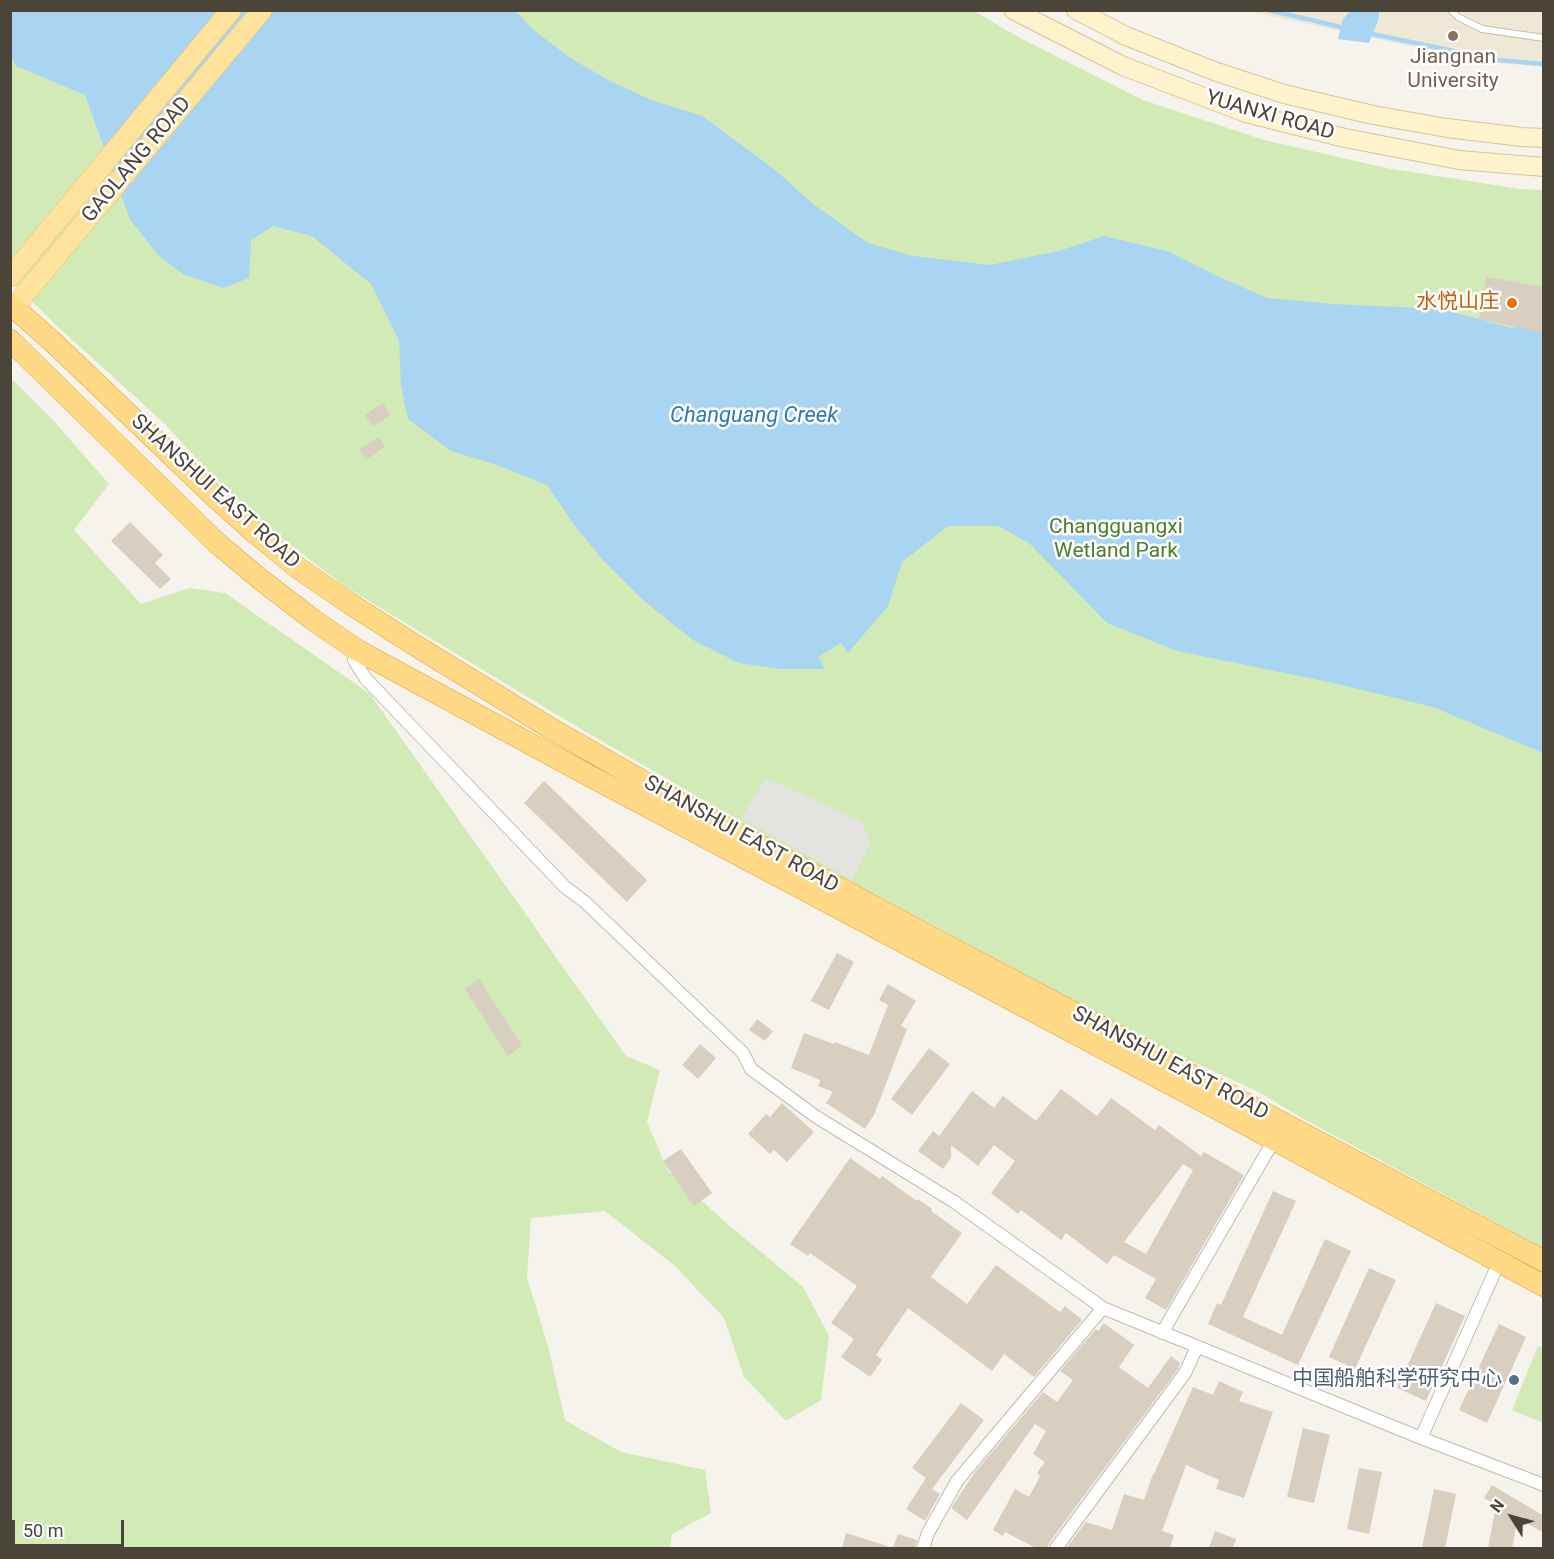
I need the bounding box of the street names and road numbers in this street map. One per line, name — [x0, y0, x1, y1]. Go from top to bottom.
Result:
street label: YUANXI ROAD — [1203, 86, 1337, 146]
street label: GAOLANG ROAD — [77, 92, 197, 228]
street label: SHANSHUI EAST ROAD — [125, 409, 305, 575]
street label: SHANSHUI EAST ROAD — [639, 771, 843, 899]
street label: SHANSHUI EAST ROAD — [1067, 1002, 1273, 1126]

